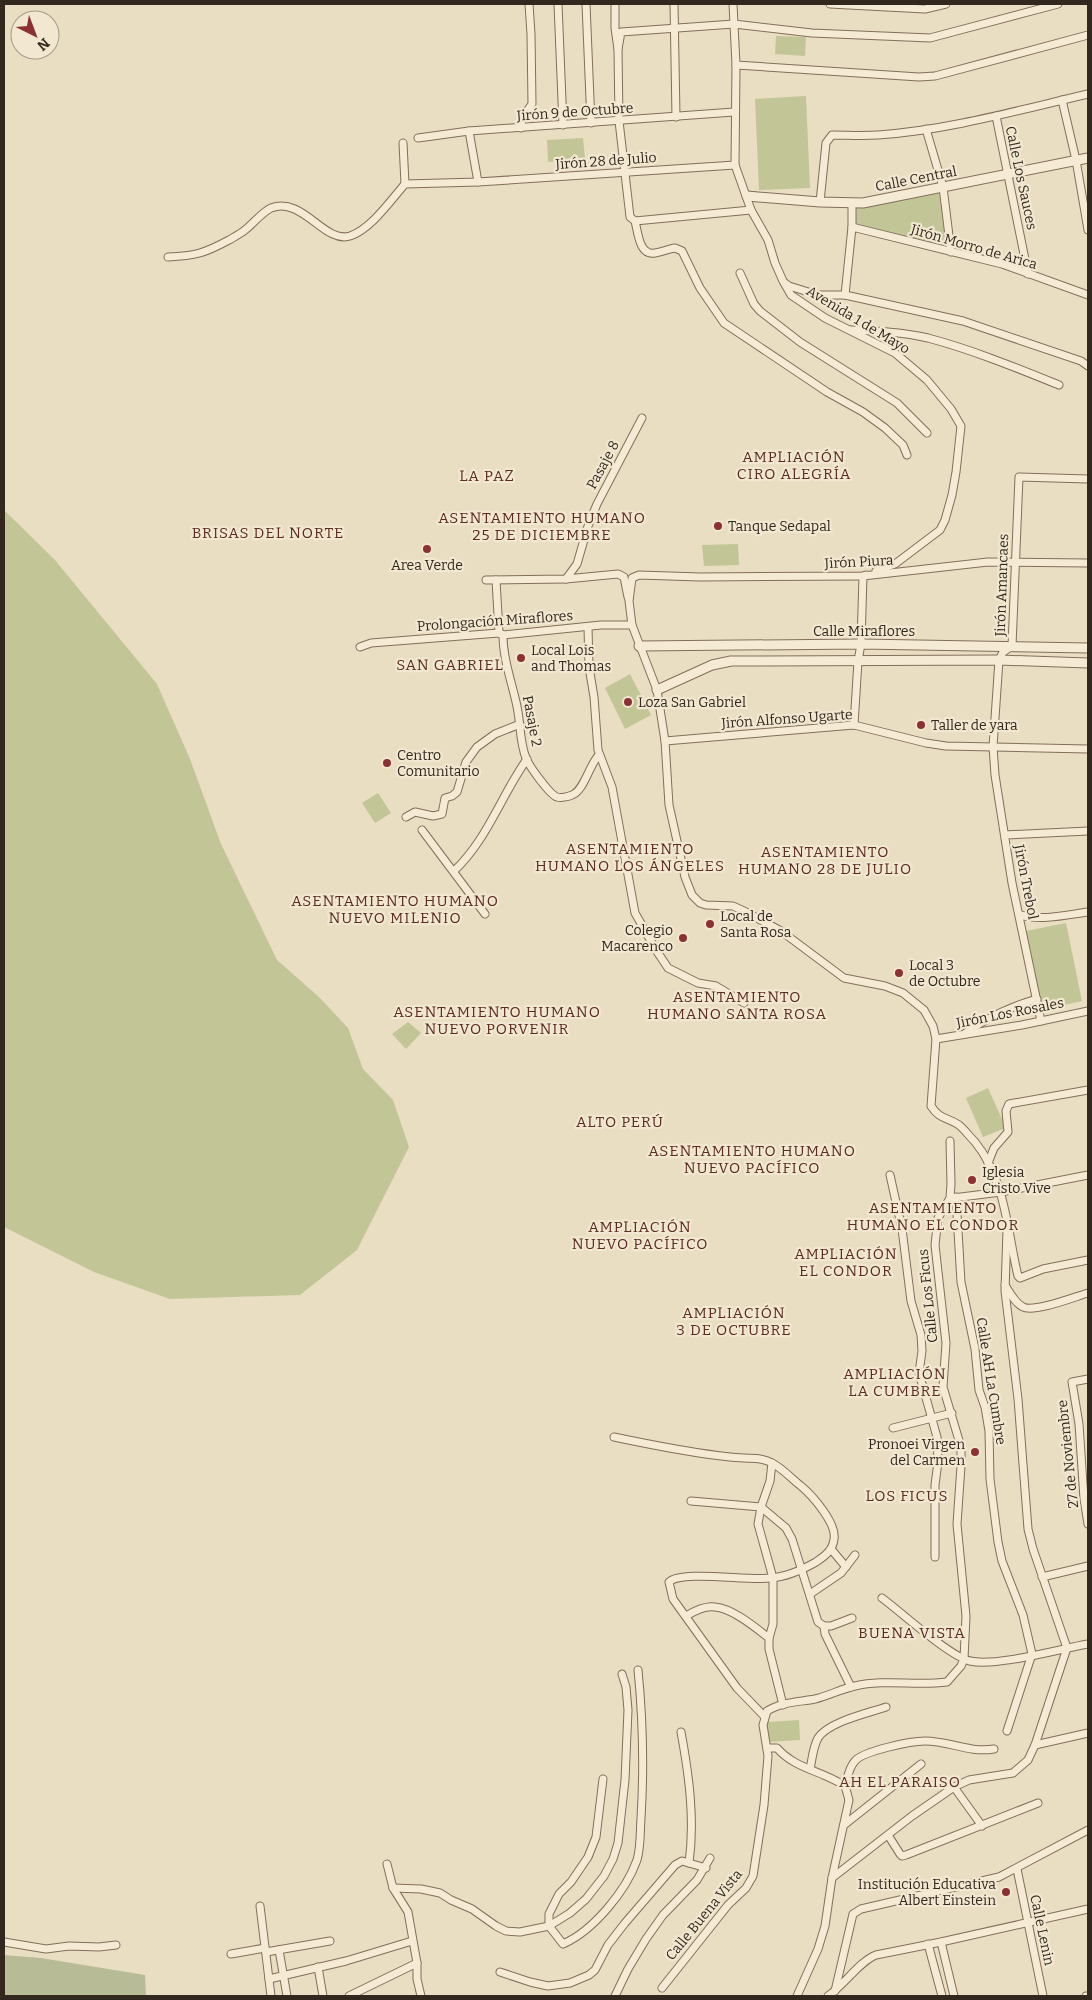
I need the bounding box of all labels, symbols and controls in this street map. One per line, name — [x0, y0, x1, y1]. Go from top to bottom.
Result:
north arrow — [10, 10, 60, 60]
text: N — [34, 34, 53, 54]
street label: Jirón 9 de Octubre — [515, 99, 634, 125]
street label: Calle Los Sauces — [1002, 125, 1040, 231]
street label: Jirón 28 de Julio — [554, 149, 657, 173]
street label: Calle Central — [874, 163, 958, 195]
street label: Jirón Morro de Arica — [908, 221, 1039, 273]
street label: Avenida 1 de Mayo — [803, 282, 913, 358]
street label: Pasaje 8 — [583, 438, 623, 492]
district label: AMPLIACIÓN CIRO ALEGRÍA — [737, 448, 851, 483]
district label: LA PAZ — [459, 467, 515, 485]
district label: ASENTAMIENTO HUMANO 25 DE DICIEMBRE — [438, 509, 646, 544]
place label: Tanque Sedapal — [728, 518, 831, 535]
marker: Tanque Sedapal — [712, 520, 724, 532]
district label: BRISAS DEL NORTE — [192, 524, 344, 542]
street label: Jirón Amancaes — [992, 533, 1012, 638]
marker: Area Verde — [421, 543, 433, 555]
street label: Jirón Piura — [823, 552, 894, 572]
place label: Area Verde — [391, 557, 463, 574]
street label: Prolongación Miraflores — [416, 607, 574, 635]
street label: Calle Miraflores — [813, 623, 915, 640]
place label: Local Lois and Thomas — [531, 642, 611, 675]
marker: Local Lois and Thomas — [515, 652, 527, 664]
district label: SAN GABRIEL — [396, 656, 504, 674]
street label: Pasaje 2 — [519, 694, 545, 748]
place label: Loza San Gabriel — [638, 694, 746, 711]
marker: Loza San Gabriel — [622, 696, 634, 708]
street label: Jirón Alfonso Ugarte — [720, 706, 853, 732]
place label: Taller de yara — [931, 717, 1018, 734]
marker: Taller de yara — [915, 719, 927, 731]
place label: Centro Comunitario — [397, 747, 480, 780]
marker: Centro Comunitario — [381, 757, 393, 769]
district label: ASENTAMIENTO HUMANO LOS ÁNGELES — [535, 840, 725, 875]
street label: Jirón Trebol — [1010, 842, 1042, 921]
district label: ASENTAMIENTO HUMANO 28 DE JULIO — [738, 843, 912, 878]
district label: ASENTAMIENTO HUMANO NUEVO MILENIO — [291, 892, 499, 927]
place label: Local de Santa Rosa — [720, 908, 792, 941]
marker: Local de Santa Rosa — [704, 918, 716, 930]
place label: Colegio Macarenco — [601, 922, 673, 955]
marker: Colegio Macarenco — [677, 932, 689, 944]
place label: Local 3 de Octubre — [909, 957, 980, 990]
marker: Local 3 de Octubre — [893, 967, 905, 979]
district label: ASENTAMIENTO HUMANO SANTA ROSA — [647, 988, 827, 1023]
street label: Jirón Los Rosales — [954, 994, 1065, 1032]
district label: ASENTAMIENTO HUMANO NUEVO PORVENIR — [393, 1003, 601, 1038]
district label: ALTO PERÚ — [576, 1113, 664, 1131]
district label: ASENTAMIENTO HUMANO NUEVO PACÍFICO — [648, 1142, 856, 1177]
place label: Iglesia Cristo Vive — [982, 1164, 1051, 1197]
marker: Iglesia Cristo Vive — [966, 1174, 978, 1186]
district label: ASENTAMIENTO HUMANO EL CONDOR — [847, 1199, 1019, 1234]
district label: AMPLIACIÓN NUEVO PACÍFICO — [572, 1218, 708, 1253]
district label: AMPLIACIÓN EL CONDOR — [794, 1245, 898, 1280]
street label: Calle Los Ficus — [915, 1248, 941, 1344]
district label: AMPLIACIÓN 3 DE OCTUBRE — [676, 1304, 792, 1339]
street label: Calle AH La Cumbre — [973, 1316, 1009, 1446]
district label: AMPLIACIÓN LA CUMBRE — [843, 1365, 947, 1400]
street label: 27 de Noviembre — [1054, 1399, 1082, 1509]
place label: Pronoei Virgen del Carmen — [868, 1436, 965, 1469]
marker: Pronoei Virgen del Carmen — [969, 1446, 981, 1458]
district label: LOS FICUS — [865, 1487, 949, 1505]
district label: BUENA VISTA — [858, 1624, 966, 1642]
district label: AH EL PARAISO — [839, 1773, 961, 1791]
street label: Calle Buena Vista — [662, 1866, 746, 1964]
place label: Institución Educativa Albert Einstein — [858, 1876, 996, 1909]
marker: Institución Educativa Albert Einstein — [1000, 1886, 1012, 1898]
street label: Calle Lenin — [1026, 1893, 1058, 1967]

